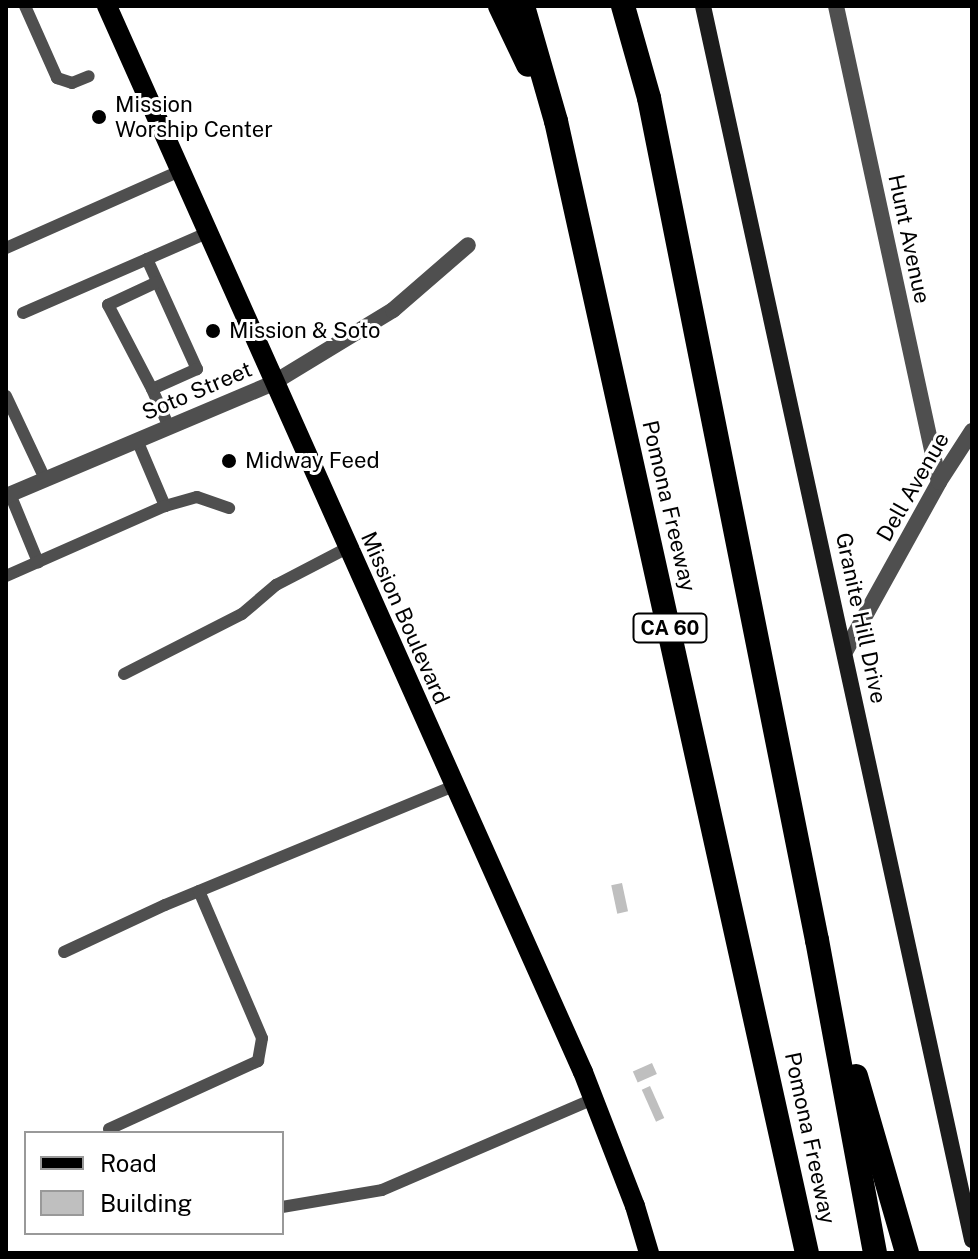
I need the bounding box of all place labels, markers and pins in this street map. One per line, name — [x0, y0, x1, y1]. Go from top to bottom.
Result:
place label: Mission Worship Center — [115, 91, 273, 142]
marker: Mission Worship Center — [90, 108, 108, 126]
place label: Mission & Soto — [229, 318, 380, 344]
marker: Mission & Soto — [204, 322, 222, 340]
place label: Midway Feed — [245, 448, 380, 474]
marker: Midway Feed — [220, 452, 238, 470]

